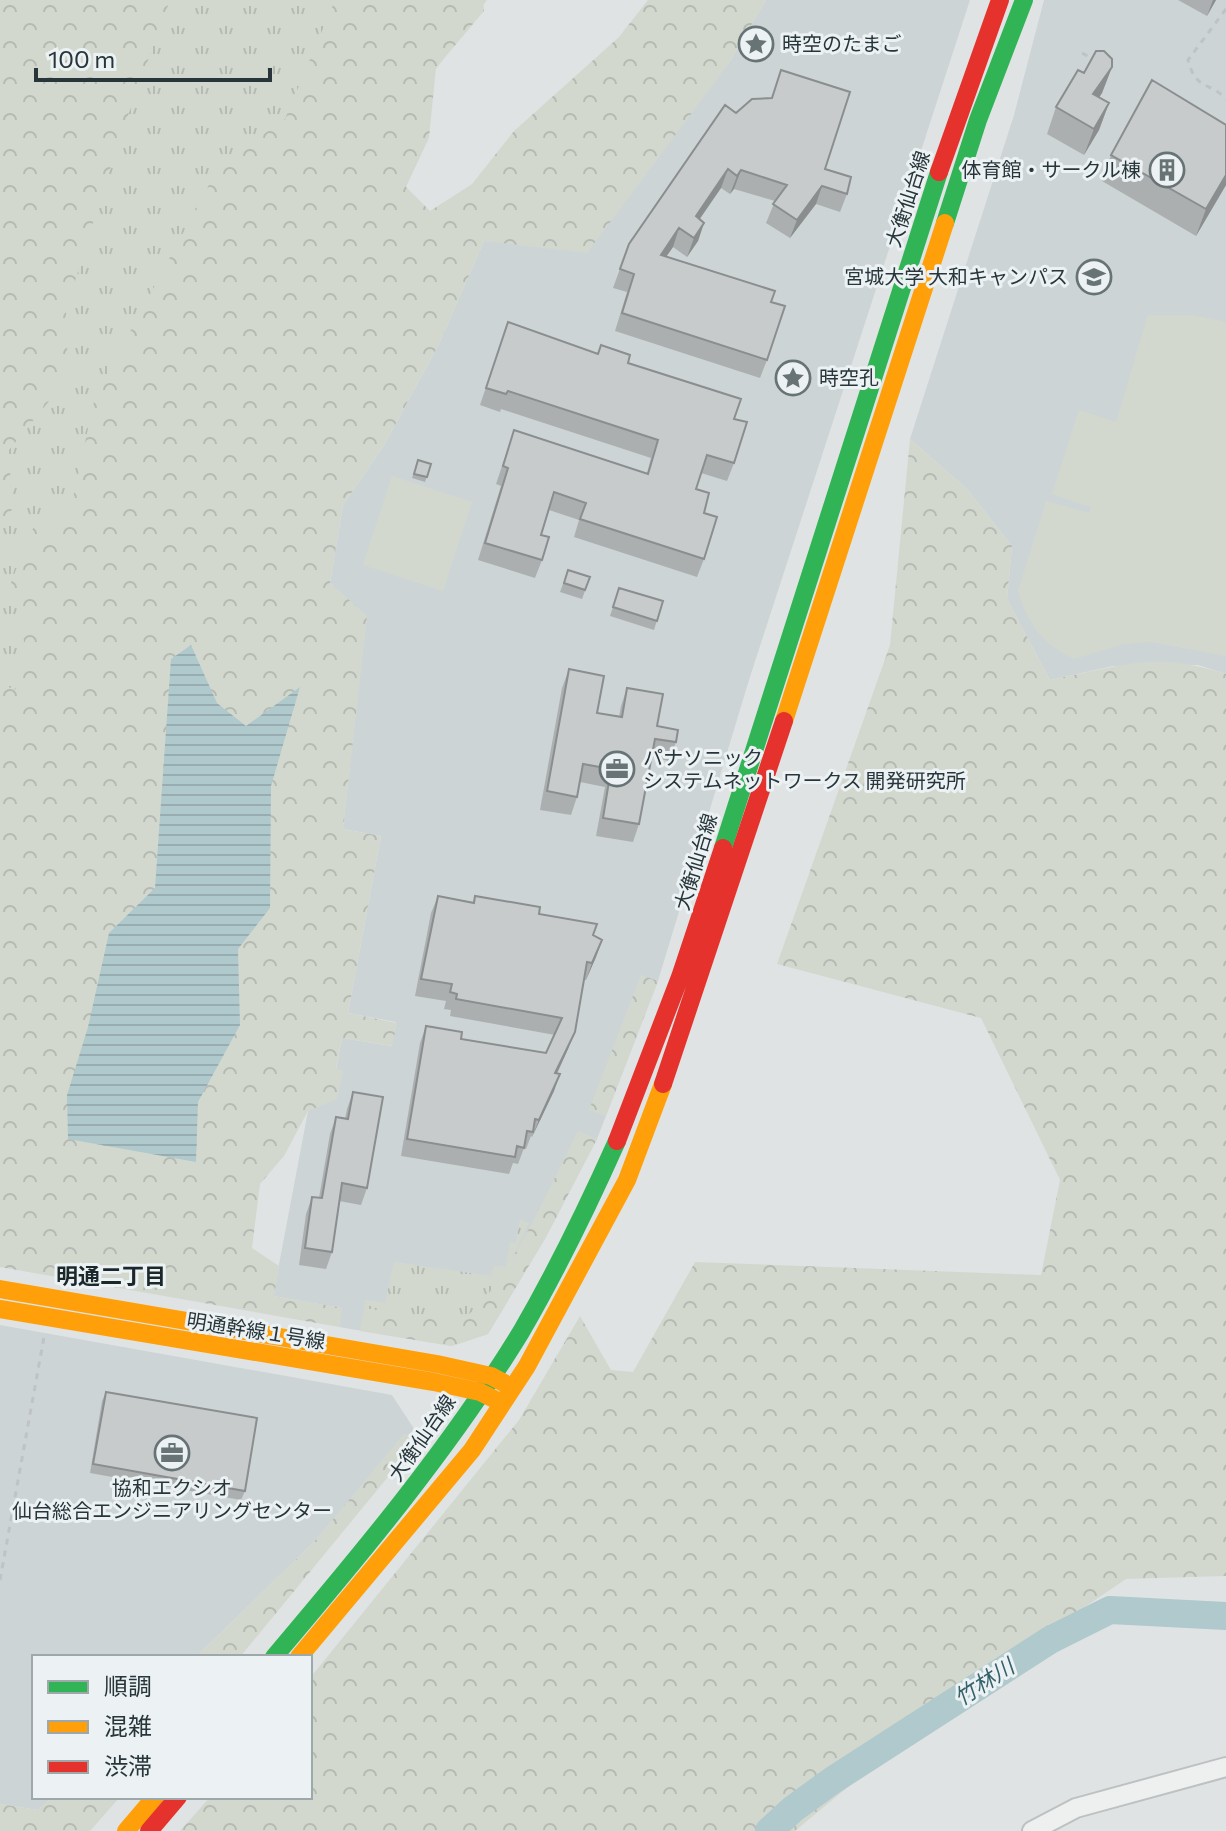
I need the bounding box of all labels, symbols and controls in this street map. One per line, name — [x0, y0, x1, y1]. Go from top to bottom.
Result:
place icon: 時空のたまご — [737, 25, 775, 63]
place label: 時空のたまご — [782, 31, 901, 55]
scale bar — [36, 32, 270, 82]
text: 100 m — [48, 44, 115, 73]
street label: 大衡仙台線 — [880, 147, 934, 250]
building icon: 体育館・サークル棟 — [1148, 151, 1186, 189]
place label: 体育館・サークル棟 — [962, 157, 1141, 181]
school or university icon: 宮城大学 大和キャンパス — [1075, 258, 1113, 296]
place label: 宮城大学 大和キャンパス — [844, 264, 1068, 288]
place icon: 時空孔 — [774, 359, 812, 397]
place label: 時空孔 — [819, 365, 879, 389]
place label: パナソニック システムネットワークス 開発研究所 — [643, 745, 966, 792]
office icon: パナソニック システムネットワークス 開発研究所 — [598, 750, 636, 788]
street label: 大衡仙台線 — [669, 810, 721, 913]
district label: 明通二丁目 — [56, 1262, 166, 1289]
street label: 明通幹線１号線 — [185, 1307, 327, 1353]
street label: 大衡仙台線 — [383, 1390, 460, 1485]
office icon: 協和エクシオ 仙台総合エンジニアリングセンター — [153, 1434, 191, 1472]
place label: 協和エクシオ 仙台総合エンジニアリングセンター — [12, 1475, 332, 1522]
water label: 竹林川 — [949, 1651, 1020, 1711]
legend — [32, 1655, 312, 1799]
text: 順調 — [104, 1671, 152, 1700]
text: 混雑 — [104, 1711, 152, 1740]
text: 渋滞 — [104, 1751, 152, 1780]

